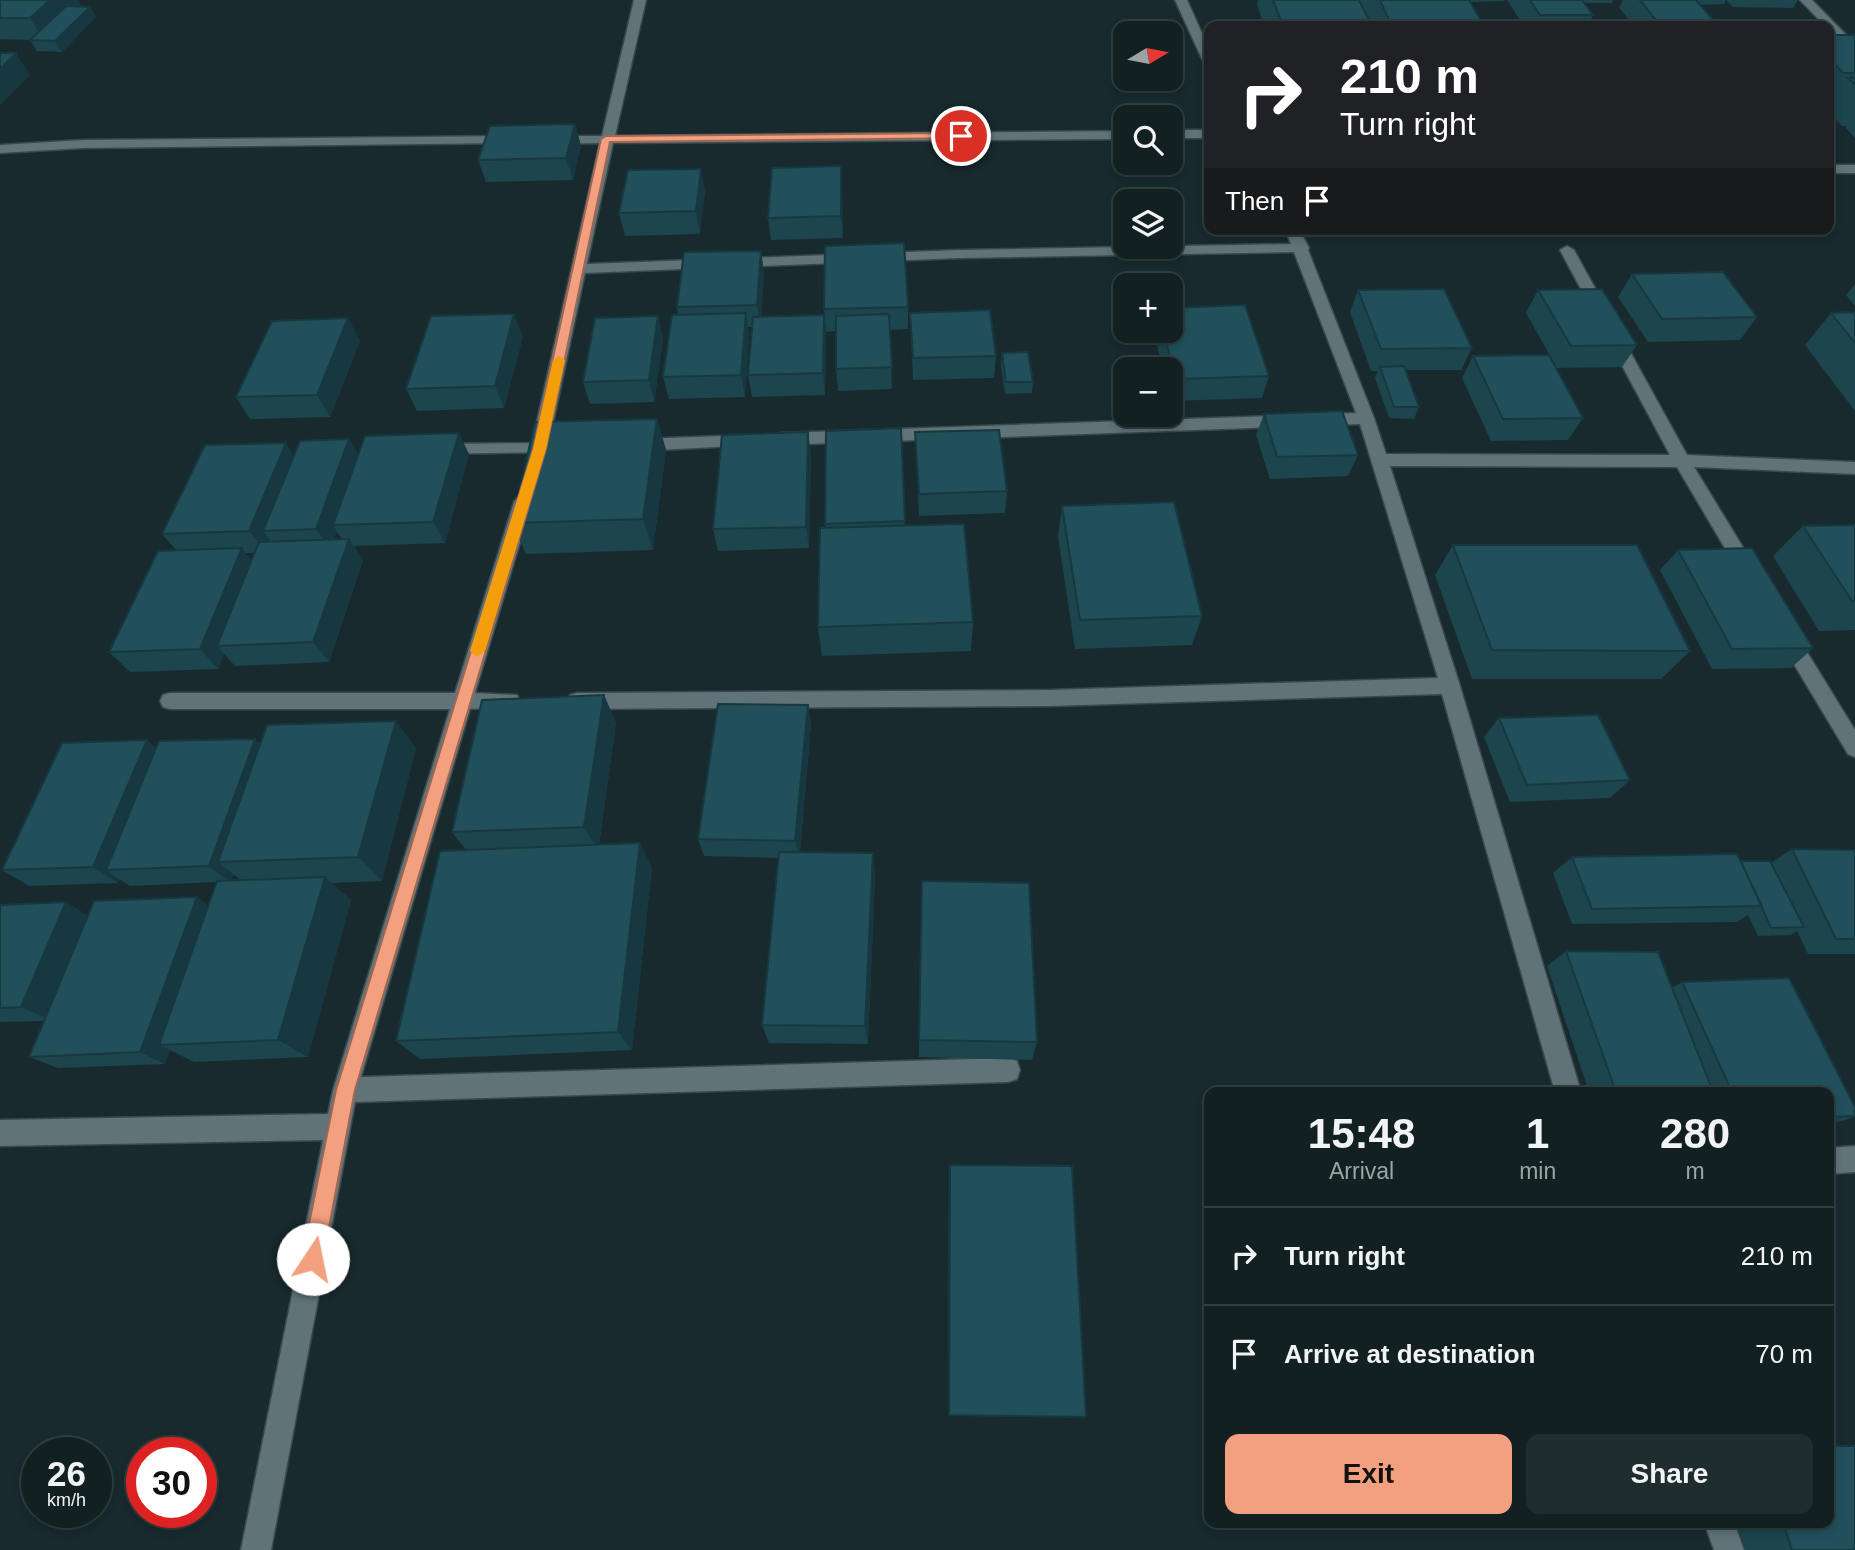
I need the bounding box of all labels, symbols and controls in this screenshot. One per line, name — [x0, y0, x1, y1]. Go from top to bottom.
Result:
north arrow — [1113, 21, 1183, 91]
map controls — [1113, 21, 1183, 427]
icon: right — [1225, 49, 1316, 140]
text: 210 m — [1340, 49, 1479, 103]
button: search — [1113, 105, 1183, 175]
pin — [931, 106, 991, 166]
text: Turn right — [1340, 106, 1476, 142]
icon: arrive — [942, 117, 980, 155]
icon: arrive — [1298, 182, 1336, 220]
text: Then — [1225, 186, 1284, 216]
button: layers — [1113, 189, 1183, 259]
button: + — [1113, 273, 1183, 343]
button: − — [1113, 357, 1183, 427]
text: 15:48 — [1308, 1110, 1415, 1157]
text: 1 — [1526, 1110, 1549, 1157]
text: 280 — [1660, 1110, 1730, 1157]
text: Arrival — [1329, 1158, 1394, 1184]
text: min — [1519, 1158, 1556, 1184]
text: m — [1686, 1158, 1705, 1184]
position arrow — [276, 1222, 350, 1296]
icon: right — [1225, 1237, 1263, 1275]
text: Turn right — [1284, 1241, 1405, 1271]
text: 210 m — [1741, 1241, 1813, 1271]
icon: arrive — [1225, 1335, 1263, 1373]
text: Arrive at destination — [1284, 1339, 1535, 1369]
text: 70 m — [1755, 1339, 1813, 1369]
button: Exit — [1225, 1434, 1512, 1514]
button: Share — [1526, 1434, 1813, 1514]
speed limit sign: 30 — [126, 1437, 217, 1528]
text: 26 — [47, 1454, 86, 1493]
text: km/h — [47, 1490, 86, 1510]

